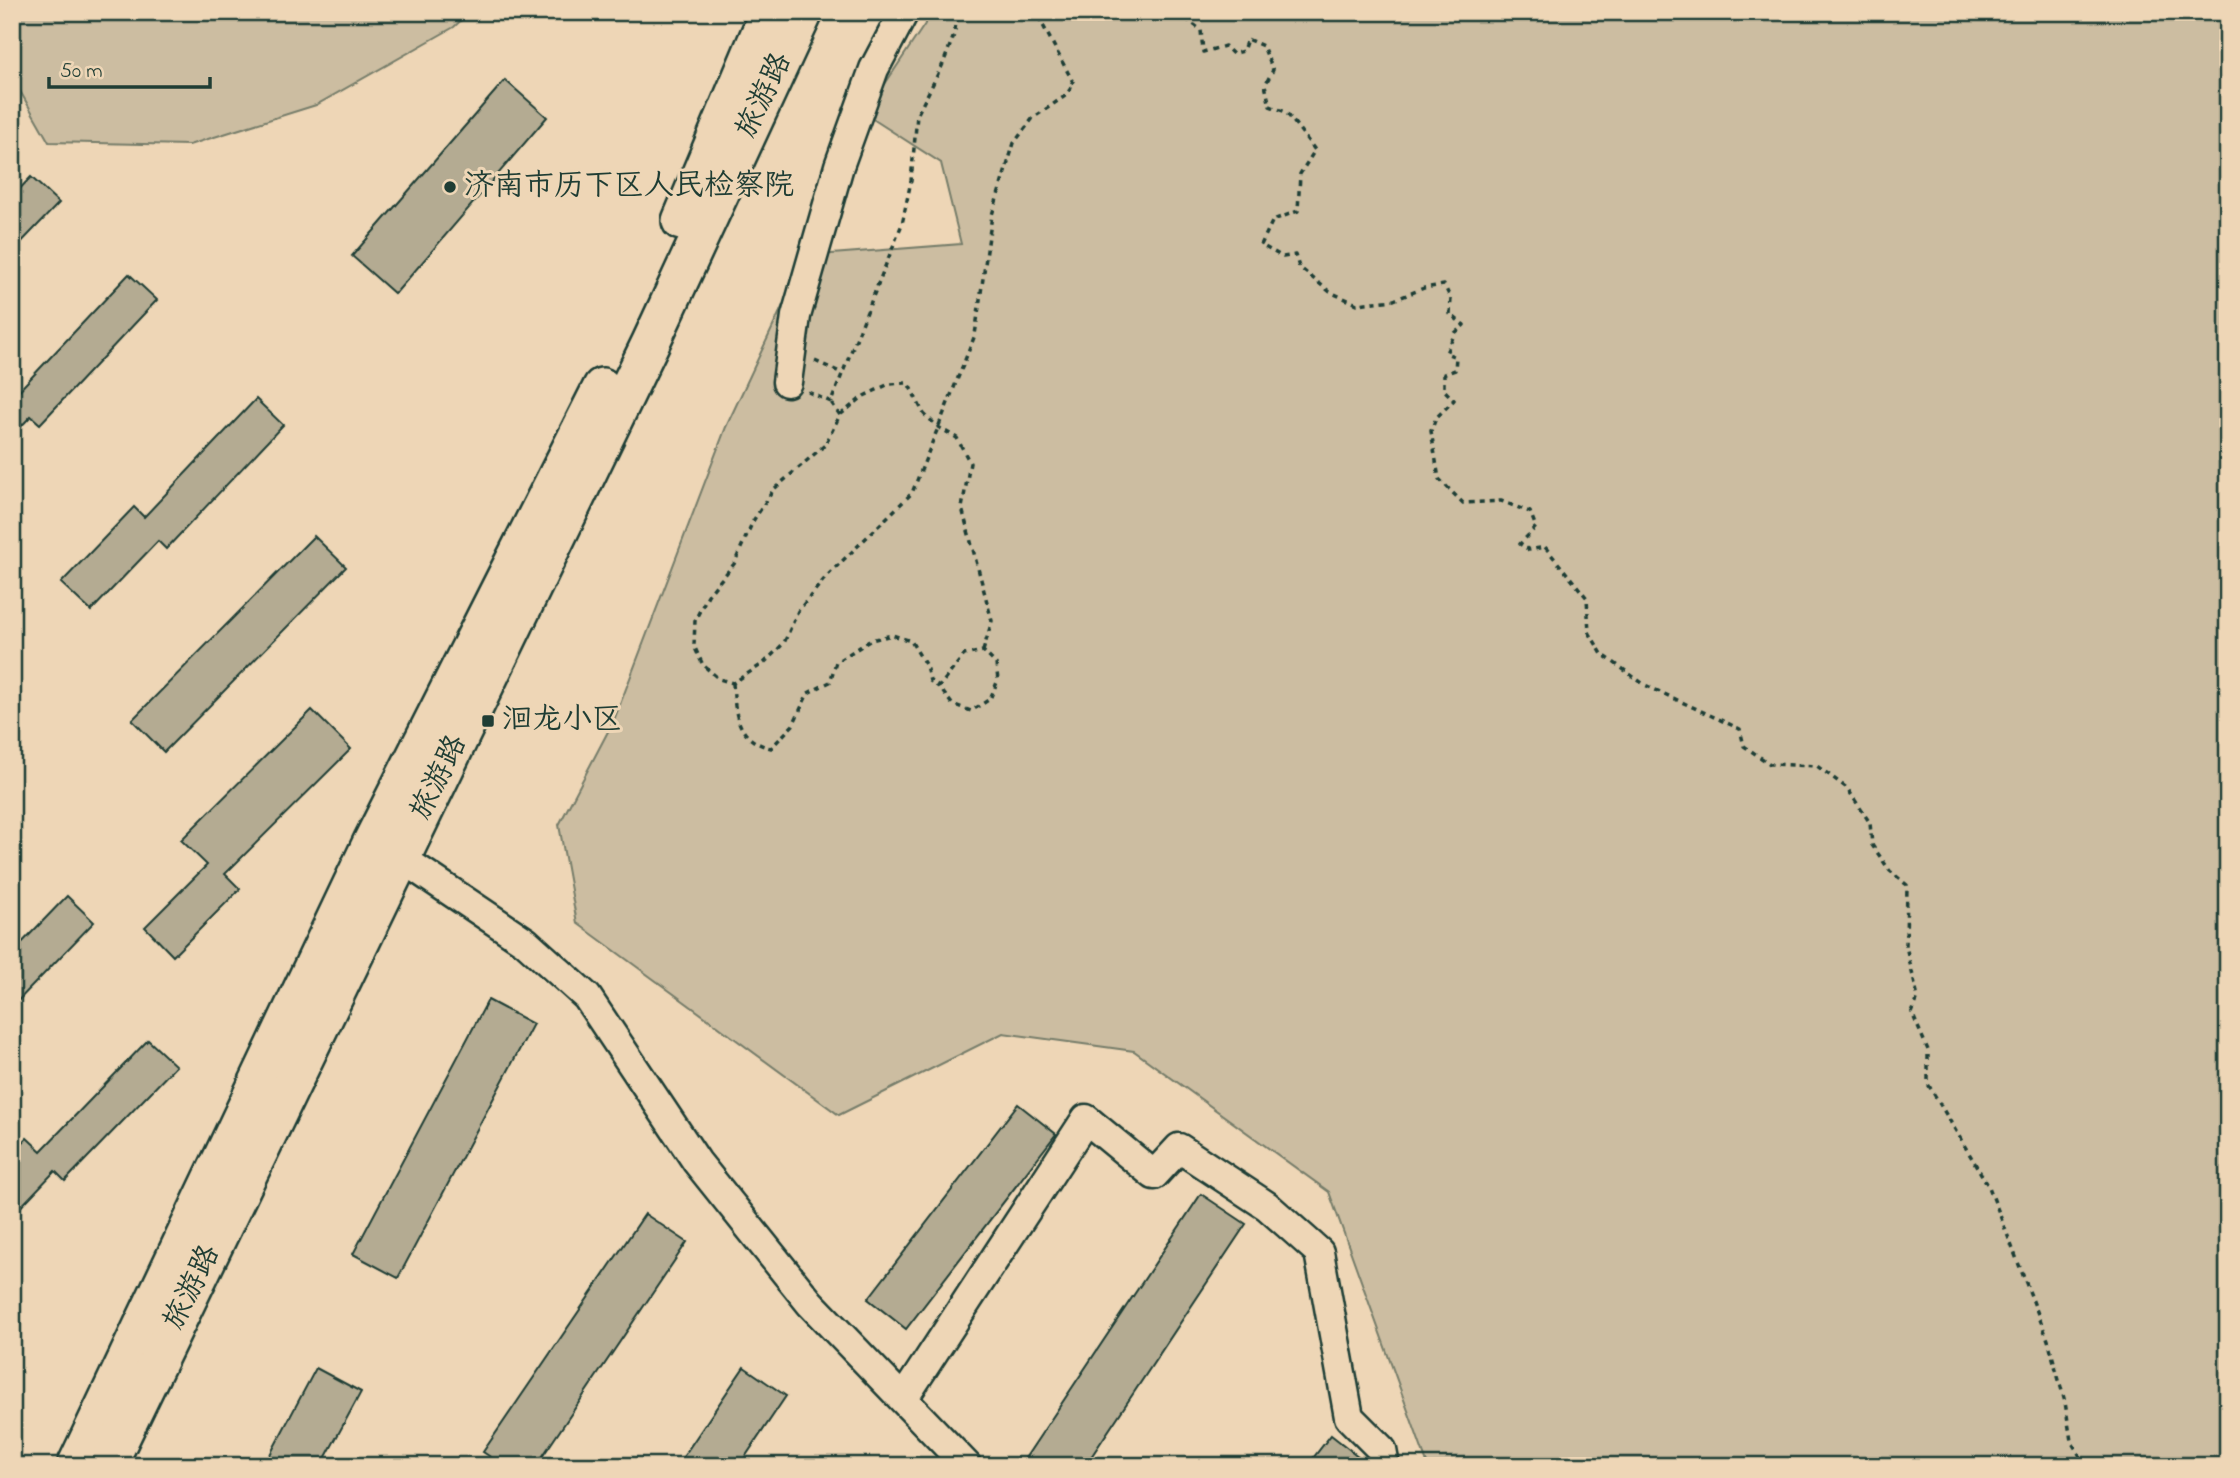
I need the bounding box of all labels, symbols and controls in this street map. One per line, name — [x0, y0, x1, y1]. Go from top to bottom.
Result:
scale bar — [49, 46, 210, 90]
street label: 旅游路 — [726, 46, 804, 146]
text: 50 m — [60, 57, 103, 87]
place label: 济南市历下区人民检察院 — [464, 165, 794, 209]
marker: 济南市历下区人民检察院 — [442, 179, 458, 195]
place label: 洄龙小区 — [502, 699, 622, 743]
marker: 洄龙小区 — [480, 713, 496, 729]
street label: 旅游路 — [400, 728, 480, 828]
street label: 旅游路 — [153, 1238, 233, 1338]

